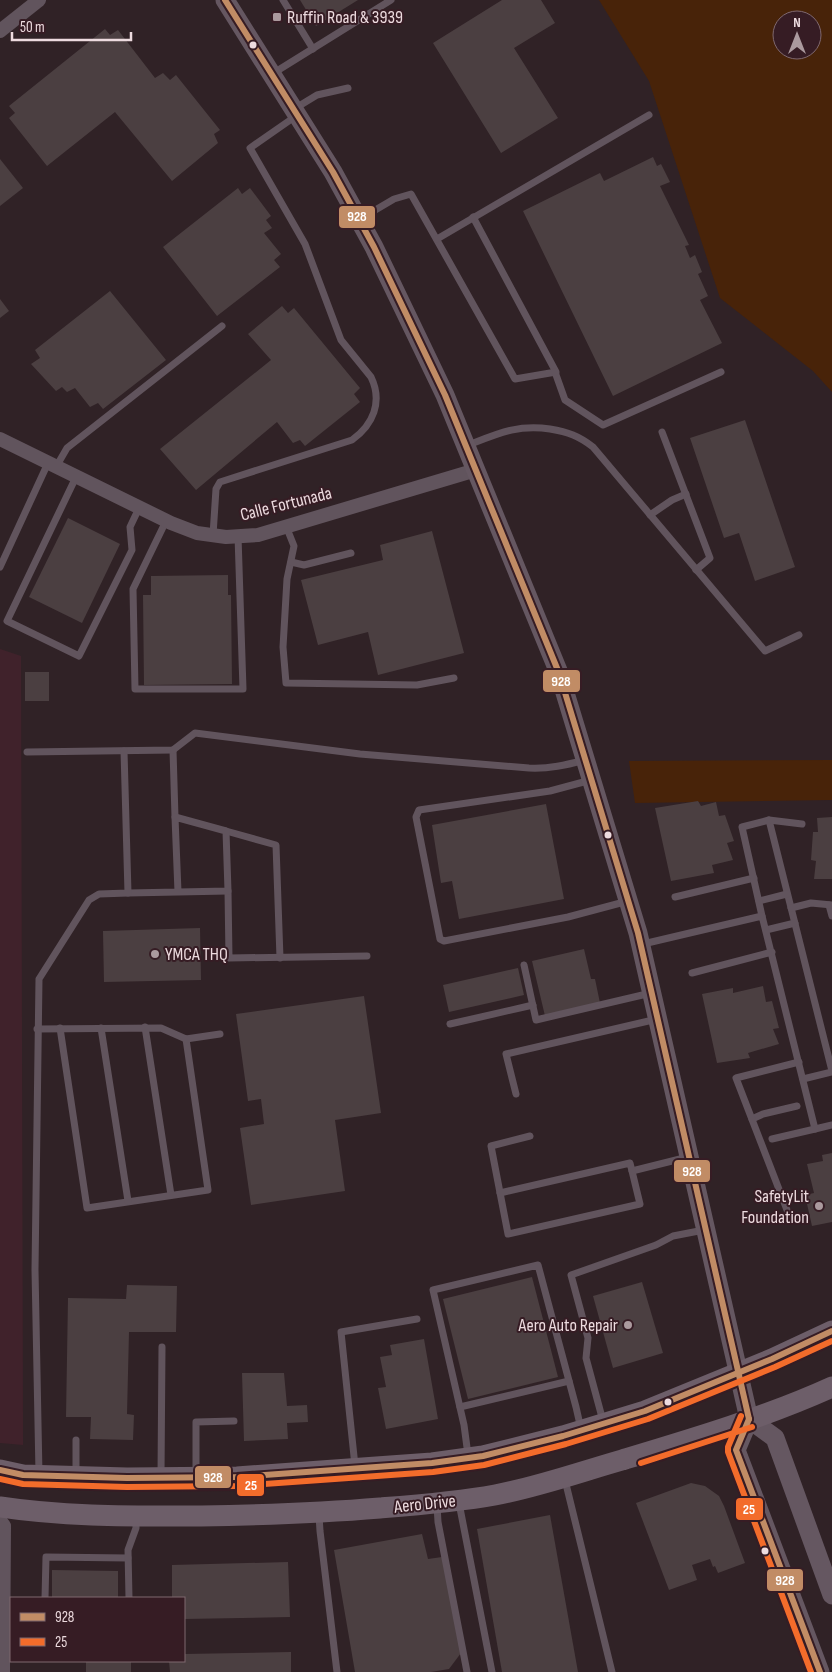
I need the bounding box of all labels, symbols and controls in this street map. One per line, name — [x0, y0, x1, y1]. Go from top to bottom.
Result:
place label: Ruffin Road & 3939 — [287, 7, 403, 28]
scale bar — [12, 10, 131, 42]
north arrow — [772, 10, 822, 60]
marker: Ruffin Road & 3939 — [271, 11, 283, 23]
text: N — [793, 14, 801, 31]
text: 50 m — [20, 18, 45, 37]
unlabelled marker — [248, 40, 258, 50]
line badge: 928 — [338, 205, 376, 229]
text: 928 — [347, 208, 367, 225]
street label: Calle Fortunada — [238, 482, 334, 526]
line badge: 928 — [542, 669, 581, 693]
text: 928 — [551, 673, 571, 690]
unlabelled marker — [603, 830, 613, 840]
place label: YMCA THQ — [165, 944, 228, 965]
marker: YMCA THQ — [149, 948, 161, 960]
line badge: 928 — [673, 1159, 711, 1183]
text: 928 — [682, 1163, 702, 1180]
place label: SafetyLit Foundation — [741, 1186, 810, 1228]
marker: SafetyLit Foundation — [813, 1200, 825, 1212]
place label: Aero Auto Repair — [517, 1315, 618, 1336]
marker: Aero Auto Repair — [622, 1319, 634, 1331]
unlabelled marker — [663, 1397, 673, 1407]
line badge: 928 — [194, 1465, 232, 1489]
text: 928 — [203, 1469, 223, 1486]
line badge: 25 — [236, 1473, 265, 1497]
text: 25 — [245, 1477, 257, 1494]
street label: Aero Drive — [392, 1490, 457, 1518]
line badge: 25 — [735, 1497, 764, 1521]
text: 25 — [743, 1501, 755, 1518]
unlabelled marker — [760, 1546, 770, 1556]
line badge: 928 — [766, 1568, 804, 1592]
text: 928 — [775, 1572, 795, 1589]
legend — [10, 1597, 185, 1662]
text: 928 — [55, 1608, 74, 1627]
text: 25 — [55, 1633, 67, 1652]

